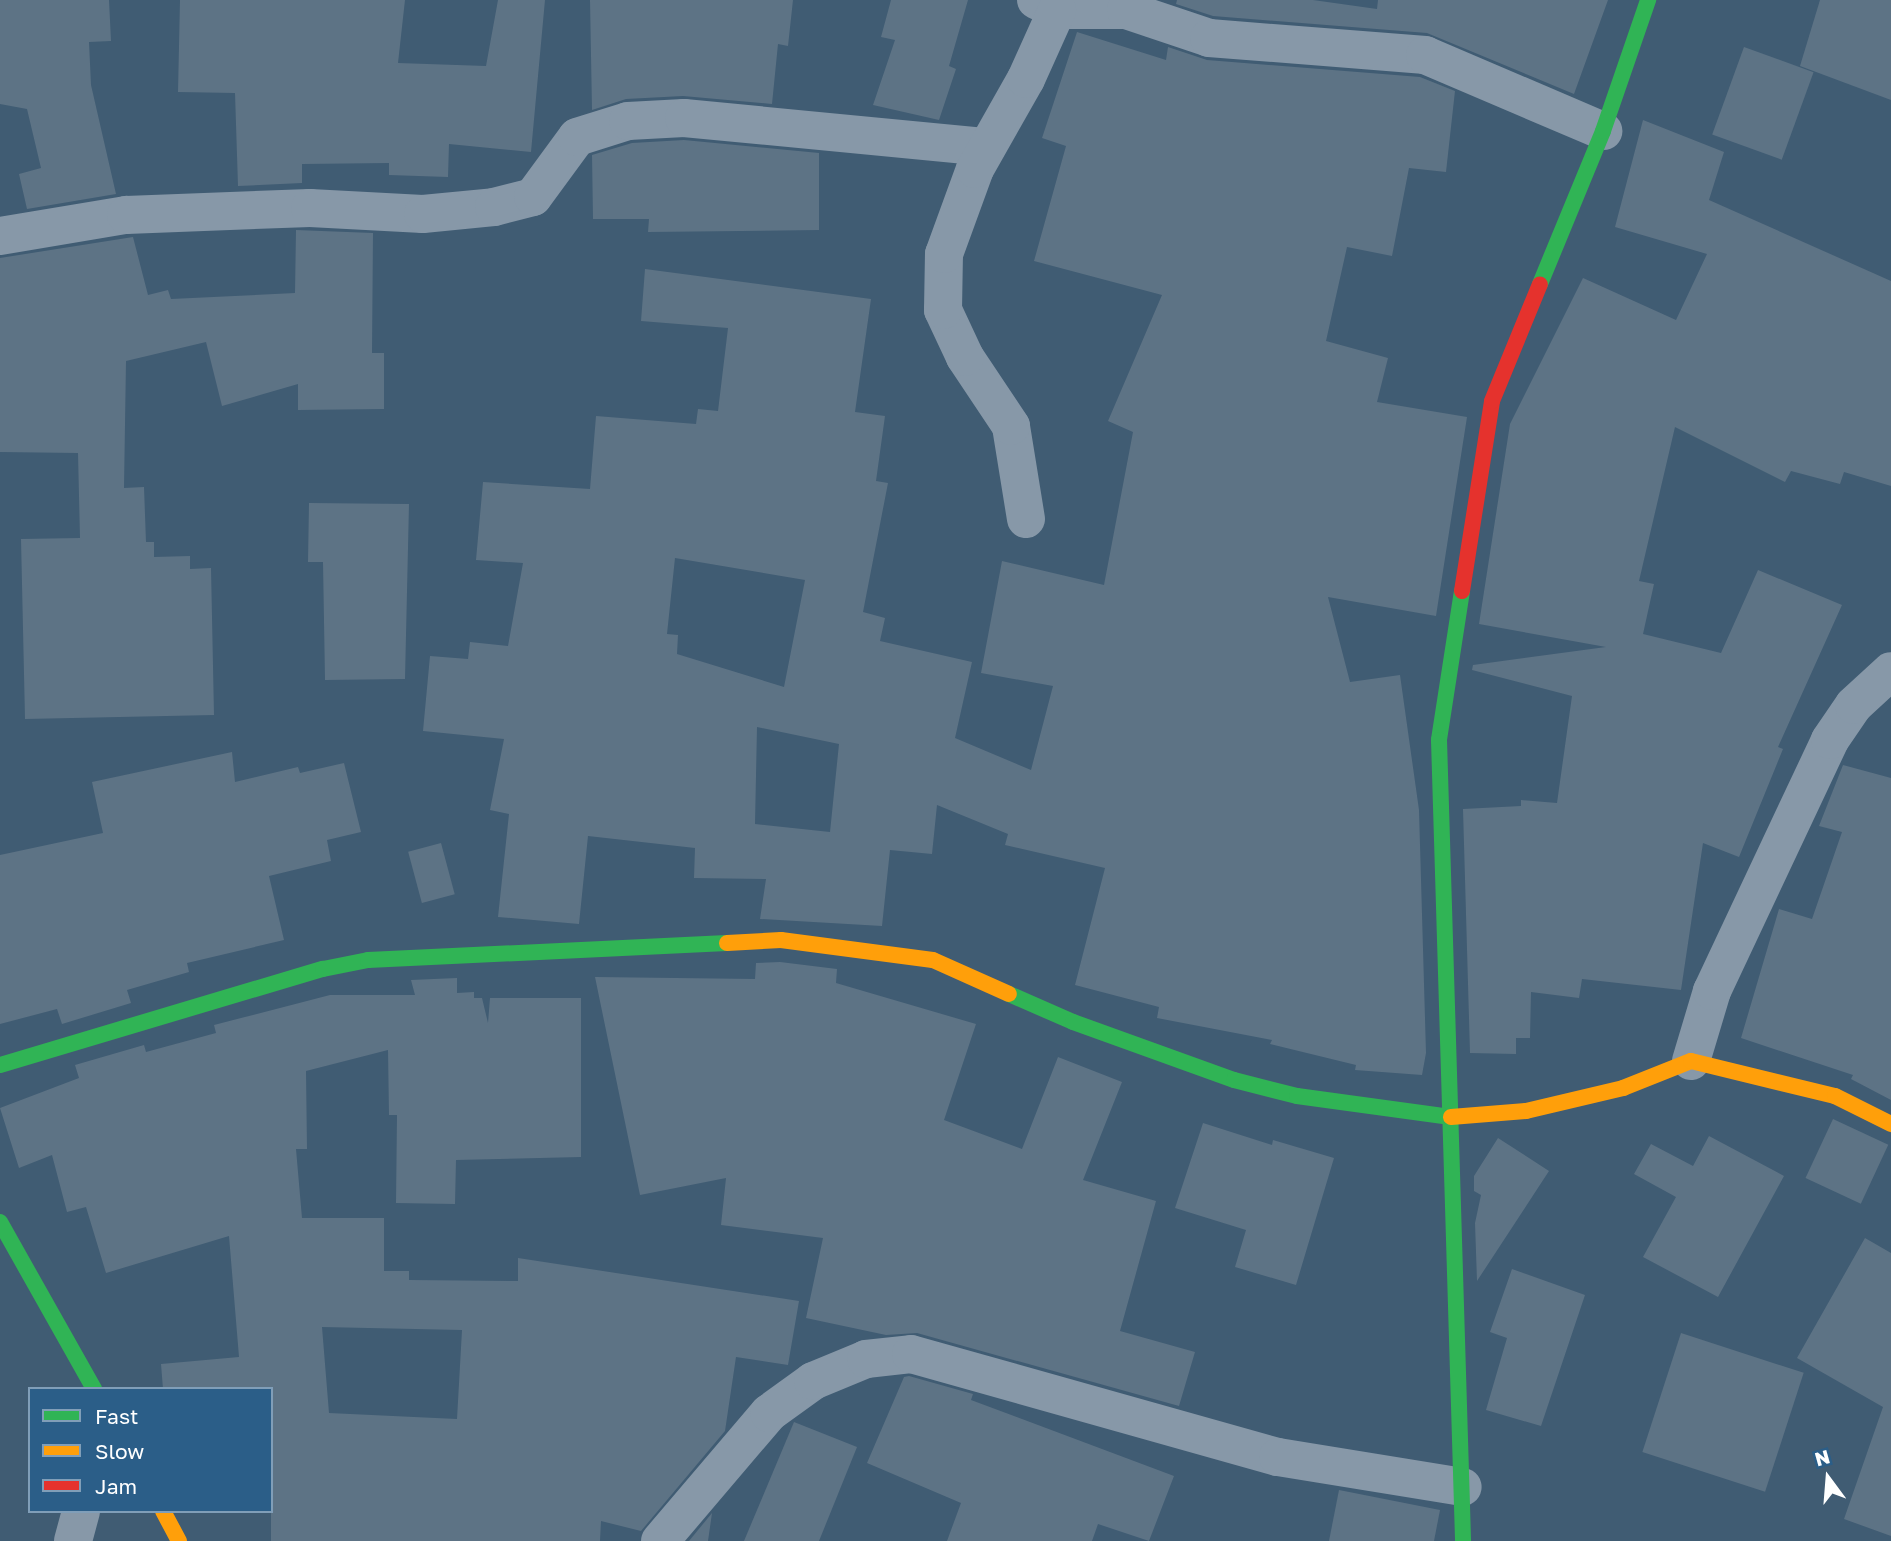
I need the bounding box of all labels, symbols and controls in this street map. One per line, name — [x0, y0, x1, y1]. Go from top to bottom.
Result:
legend — [28, 1387, 273, 1513]
text: Fast — [95, 1403, 138, 1429]
text: Slow — [95, 1438, 144, 1464]
north arrow — [1793, 1443, 1863, 1513]
text: N — [1812, 1444, 1832, 1470]
text: Jam — [95, 1473, 137, 1499]

